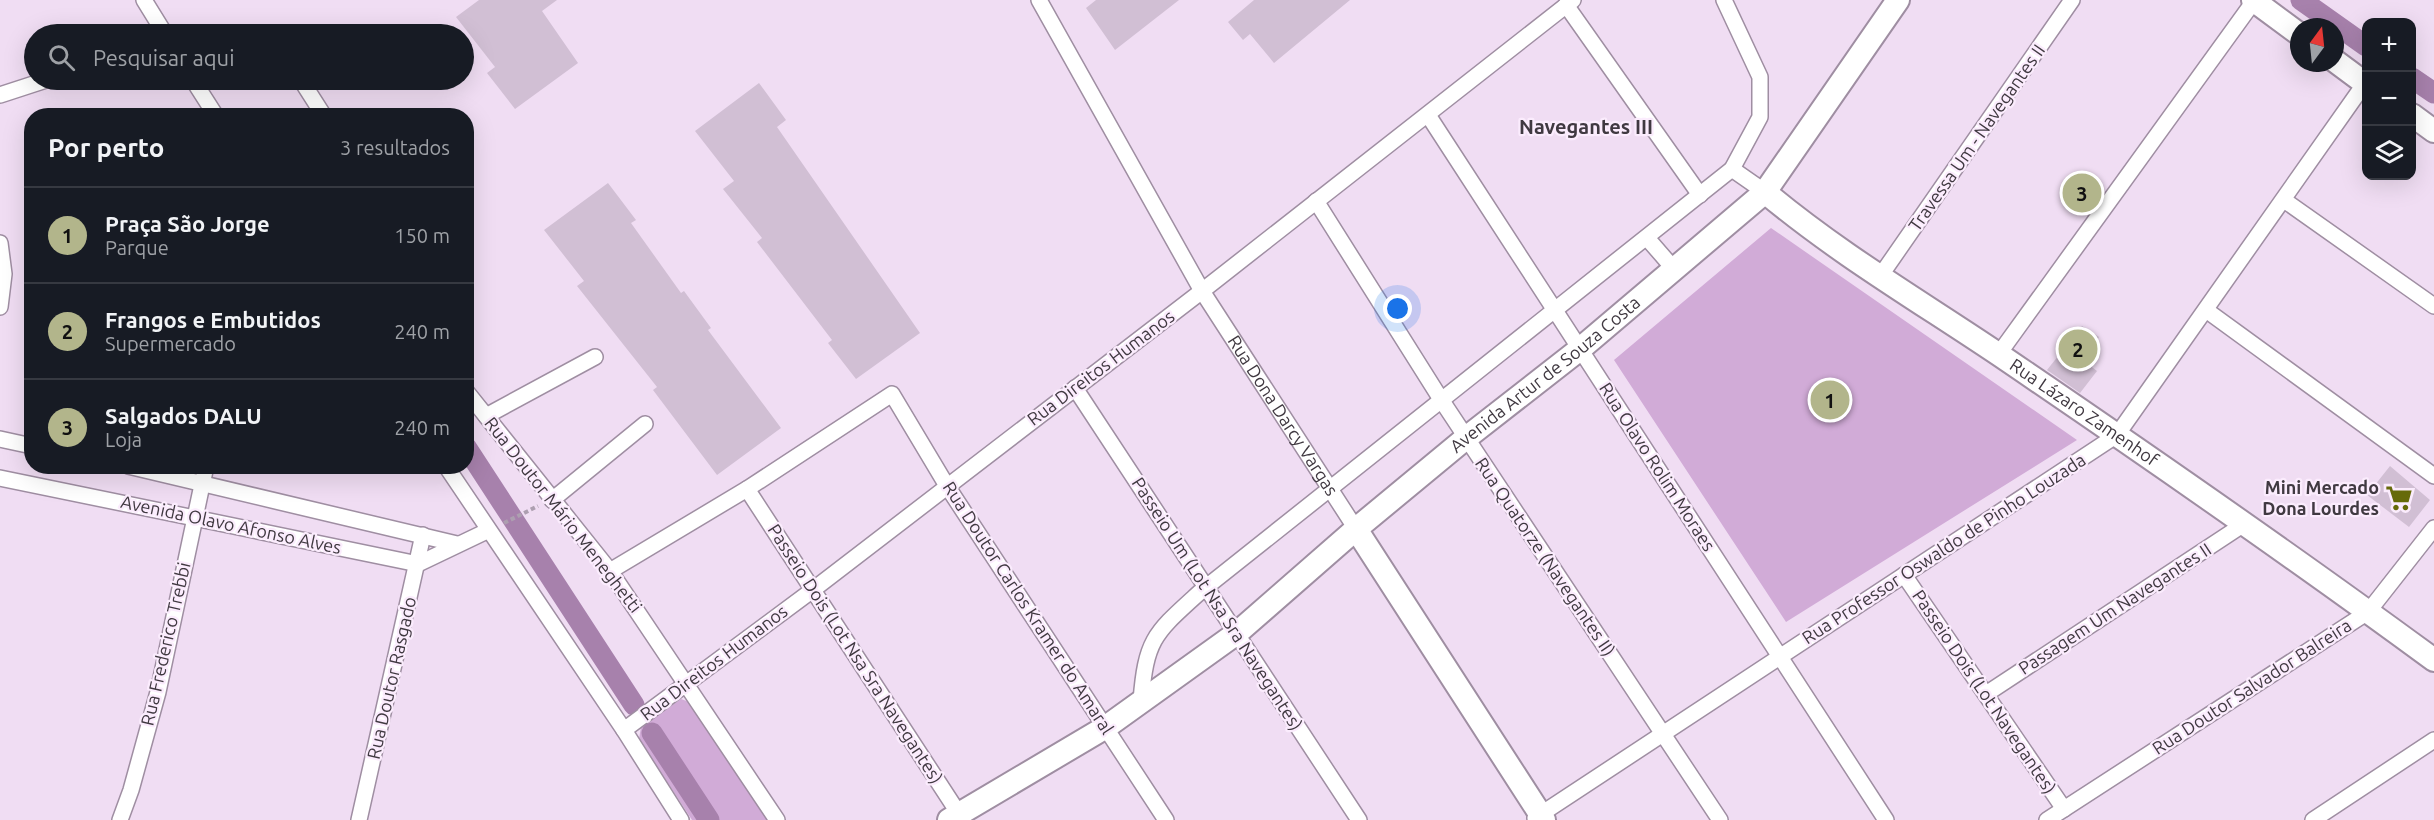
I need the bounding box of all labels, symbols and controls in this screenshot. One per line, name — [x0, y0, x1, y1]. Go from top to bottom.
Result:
north arrow — [2290, 18, 2344, 72]
map controls — [2362, 18, 2416, 180]
button: + — [2362, 18, 2416, 72]
search box — [24, 24, 474, 90]
street label: Travessa Um - Navegantes II — [1904, 40, 2048, 235]
icon: search — [45, 41, 78, 74]
text: Pesquisar aqui — [93, 45, 235, 70]
button: − — [2362, 72, 2416, 126]
district label: Navegantes III — [1519, 115, 1653, 138]
button: layers — [2362, 126, 2416, 180]
text: Por perto — [48, 133, 164, 162]
text: 3 resultados — [340, 136, 450, 159]
pin: 3 — [2062, 170, 2102, 216]
text: Praça São Jorge — [105, 211, 270, 236]
text: 1 — [62, 224, 73, 247]
text: 150 m — [394, 224, 450, 247]
text: Parque — [105, 236, 169, 259]
street label: Avenida Artur de Souza Costa — [1446, 292, 1644, 456]
your location — [1383, 294, 1412, 323]
street label: Rua Direitos Humanos — [1023, 305, 1178, 429]
text: Frangos e Embutidos — [105, 307, 321, 332]
text: 2 — [62, 320, 73, 343]
text: 240 m — [394, 320, 450, 343]
pin: 2 — [2058, 326, 2098, 372]
street label: Rua Dona Darcy Vargas — [1224, 331, 1343, 499]
text: Supermercado — [105, 332, 236, 355]
street label: Rua Lázaro Zamenhof — [2007, 354, 2163, 470]
pin: 1 — [1810, 378, 1850, 422]
street label: Rua Olavo Rolim Moraes — [1596, 379, 1720, 555]
text: Salgados DALU — [105, 403, 262, 428]
street label: Rua Doutor Mário Meneghetti — [481, 413, 646, 616]
text: 3 — [62, 416, 73, 439]
text: 240 m — [394, 416, 450, 439]
text: Loja — [105, 428, 142, 451]
street label: Rua Professor Oswaldo de Pinho Louzada — [1798, 449, 2089, 647]
street label: Rua Quatorze (Navegantes II) — [1471, 453, 1620, 660]
street label: Passeio Um (Lot Nsa Sra Navegantes) — [1128, 473, 1307, 734]
street label: Rua Doutor Carlos Kramer do Amaral — [940, 477, 1118, 738]
place label: Mini Mercado Dona Lourdes — [2262, 477, 2379, 518]
supermarket icon: Mini Mercado Dona Lourdes — [2384, 483, 2414, 513]
street label: Avenida Olavo Afonso Alves — [119, 491, 343, 557]
street label: Passeio Dois (Lot Nsa Sra Navegantes) — [764, 520, 947, 787]
street label: Passagem Um Navegantes II — [2014, 538, 2214, 678]
street label: Rua Frederico Trebbi — [137, 560, 194, 727]
street label: Passeio Dois (Lot Navegantes) — [1908, 586, 2061, 798]
street label: Rua Doutor Rasgado — [363, 595, 419, 761]
street label: Rua Direitos Humanos — [636, 600, 791, 724]
street label: Rua Doutor Salvador Balreira — [2148, 614, 2355, 758]

